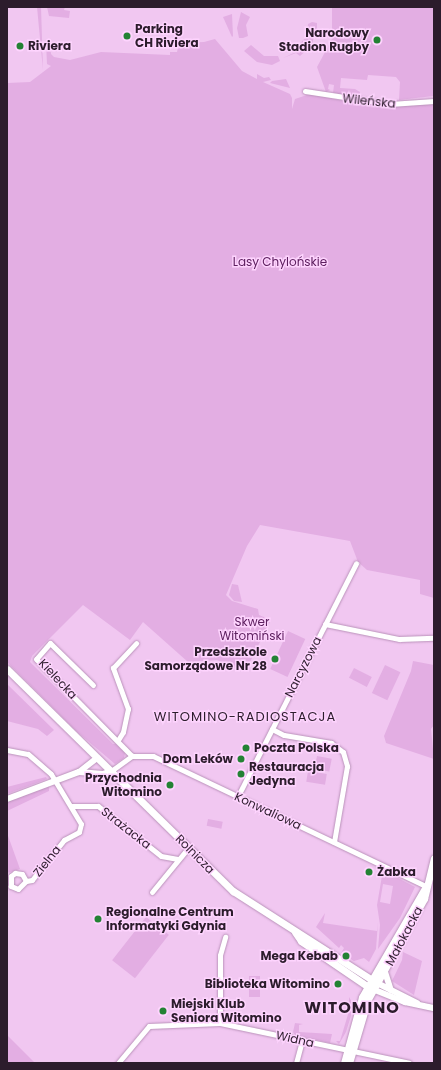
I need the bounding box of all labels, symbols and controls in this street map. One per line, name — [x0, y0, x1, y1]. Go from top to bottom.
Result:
place label: Parking CH Riviera — [135, 22, 199, 50]
place label: Narodowy Stadion Rugby — [279, 26, 369, 54]
marker: Parking CH Riviera — [122, 31, 132, 41]
marker: Narodowy Stadion Rugby — [372, 35, 382, 45]
place label: Riviera — [28, 39, 71, 53]
marker: Riviera — [15, 41, 25, 51]
street label: Wileńska — [342, 91, 396, 111]
park label: Lasy Chylońskie — [233, 255, 327, 269]
park label: Skwer Witomiński — [219, 615, 285, 643]
street label: Narcyzowa — [282, 634, 324, 700]
place label: Przedszkole Samorządowe Nr 28 — [144, 645, 267, 673]
marker: Przedszkole Samorządowe Nr 28 — [270, 654, 280, 664]
street label: Kielecka — [36, 656, 80, 702]
district label: WITOMINO-RADIOSTACJA — [154, 709, 336, 725]
place label: Poczta Polska — [254, 741, 339, 755]
marker: Poczta Polska — [241, 743, 251, 753]
place label: Dom Leków — [163, 752, 233, 766]
marker: Dom Leków — [236, 754, 246, 764]
place label: Restauracja Jedyna — [249, 760, 324, 788]
marker: Restauracja Jedyna — [236, 769, 246, 779]
place label: Przychodnia Witomino — [85, 771, 162, 799]
marker: Przychodnia Witomino — [165, 780, 175, 790]
street label: Konwaliowa — [232, 789, 304, 833]
street label: Strażacka — [98, 804, 154, 852]
street label: Rolnicza — [172, 831, 218, 877]
street label: Zielna — [30, 843, 64, 879]
place label: Żabka — [377, 865, 416, 879]
marker: Żabka — [364, 867, 374, 877]
street label: Małokacka — [382, 904, 426, 968]
place label: Regionalne Centrum Informatyki Gdynia — [106, 905, 234, 933]
marker: Regionalne Centrum Informatyki Gdynia — [93, 914, 103, 924]
place label: Mega Kebab — [261, 949, 338, 963]
marker: Mega Kebab — [341, 951, 351, 961]
place label: Biblioteka Witomino — [205, 977, 330, 991]
marker: Biblioteka Witomino — [333, 979, 343, 989]
place label: Miejski Klub Seniora Witomino — [171, 997, 282, 1025]
district label: WITOMINO — [304, 998, 400, 1018]
marker: Miejski Klub Seniora Witomino — [158, 1006, 168, 1016]
street label: Widna — [275, 1028, 315, 1050]

